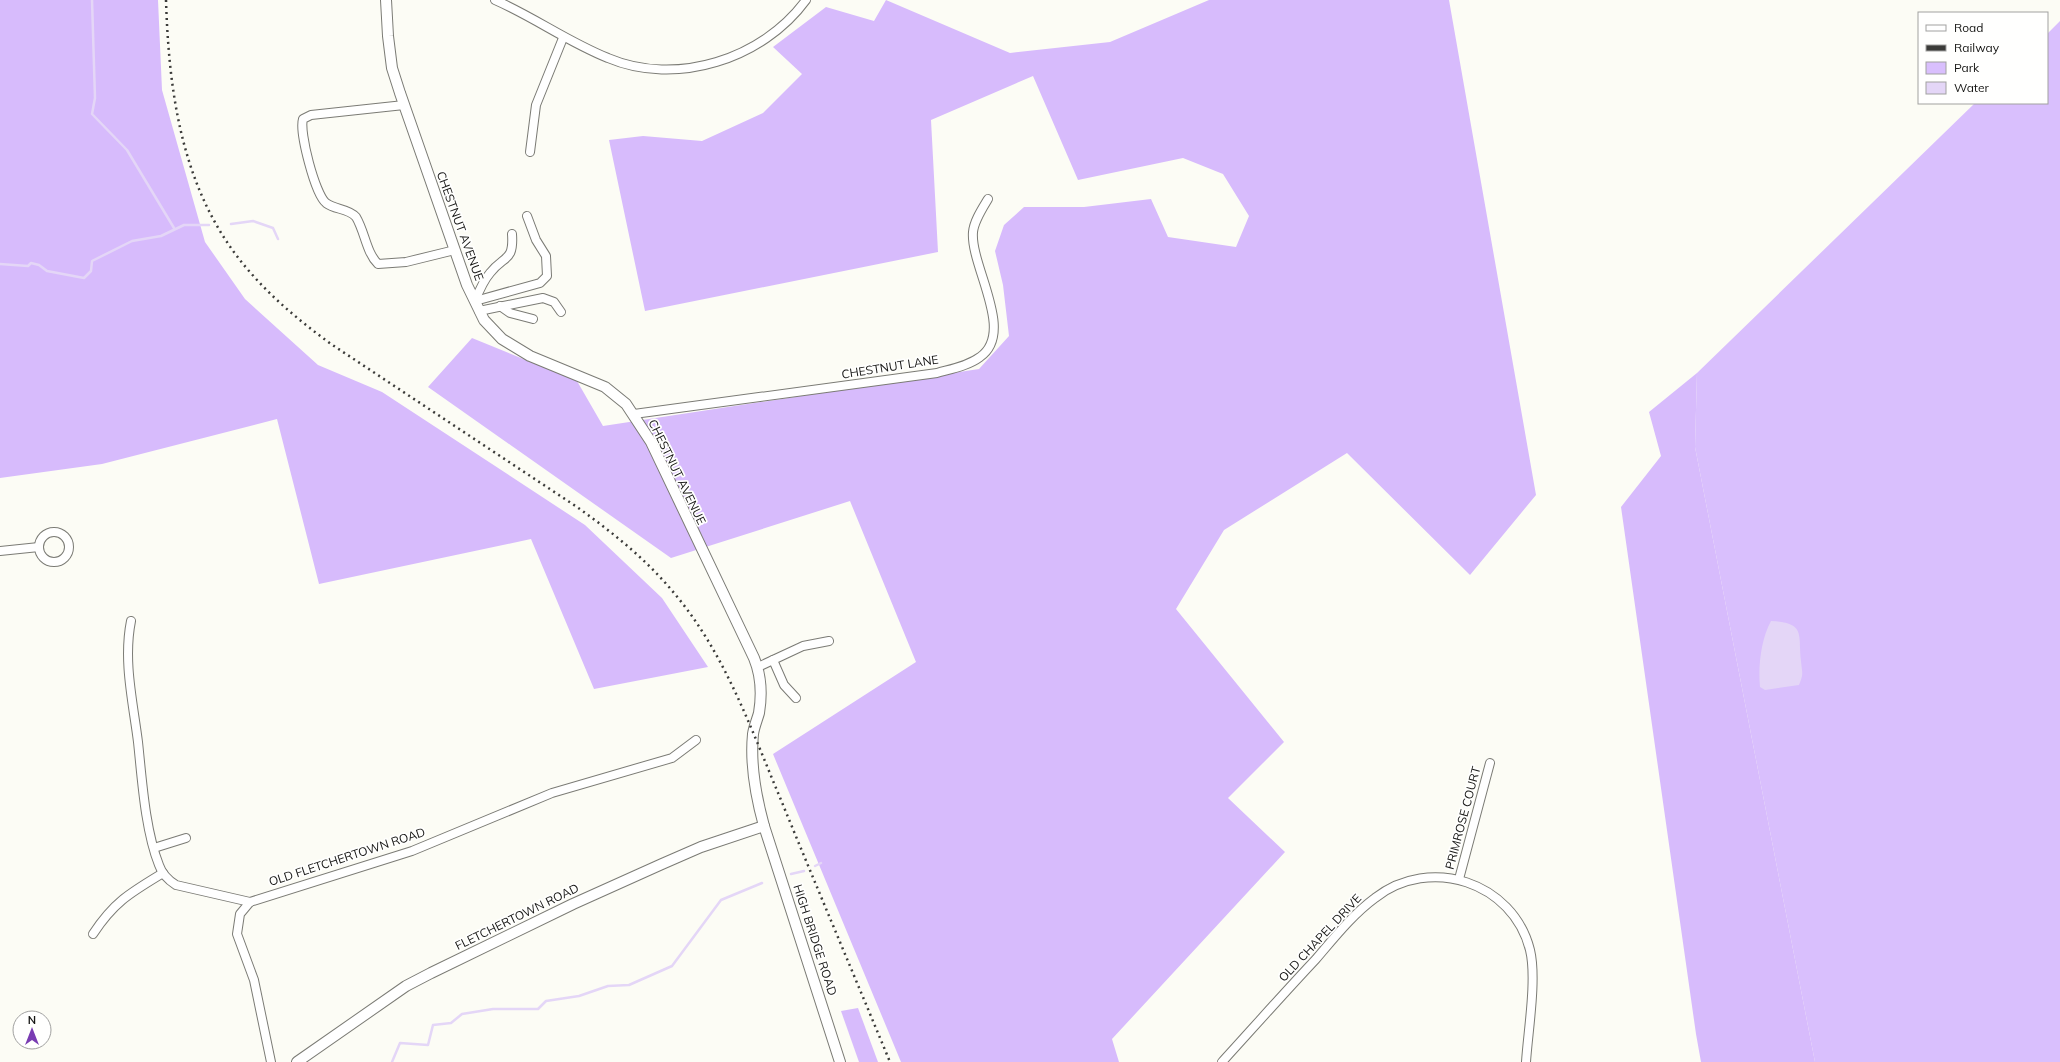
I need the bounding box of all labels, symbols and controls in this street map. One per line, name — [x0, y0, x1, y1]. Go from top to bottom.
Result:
legend — [1918, 12, 2048, 104]
text: Road — [1954, 20, 1983, 35]
text: Railway — [1954, 40, 2000, 55]
text: Park — [1954, 60, 1980, 75]
text: Water — [1954, 80, 1990, 95]
street label: CHESTNUT AVENUE — [434, 169, 487, 283]
street label: CHESTNUT LANE — [840, 351, 940, 382]
street label: CHESTNUT AVENUE — [645, 417, 709, 527]
street label: PRIMROSE COURT — [1442, 764, 1484, 871]
street label: OLD FLETCHERTOWN ROAD — [267, 824, 427, 889]
street label: FLETCHERTOWN ROAD — [452, 880, 581, 953]
street label: HIGH BRIDGE ROAD — [790, 882, 841, 997]
street label: OLD CHAPEL DRIVE — [1275, 891, 1364, 985]
north arrow — [12, 1010, 52, 1050]
text: N — [28, 1013, 36, 1027]

